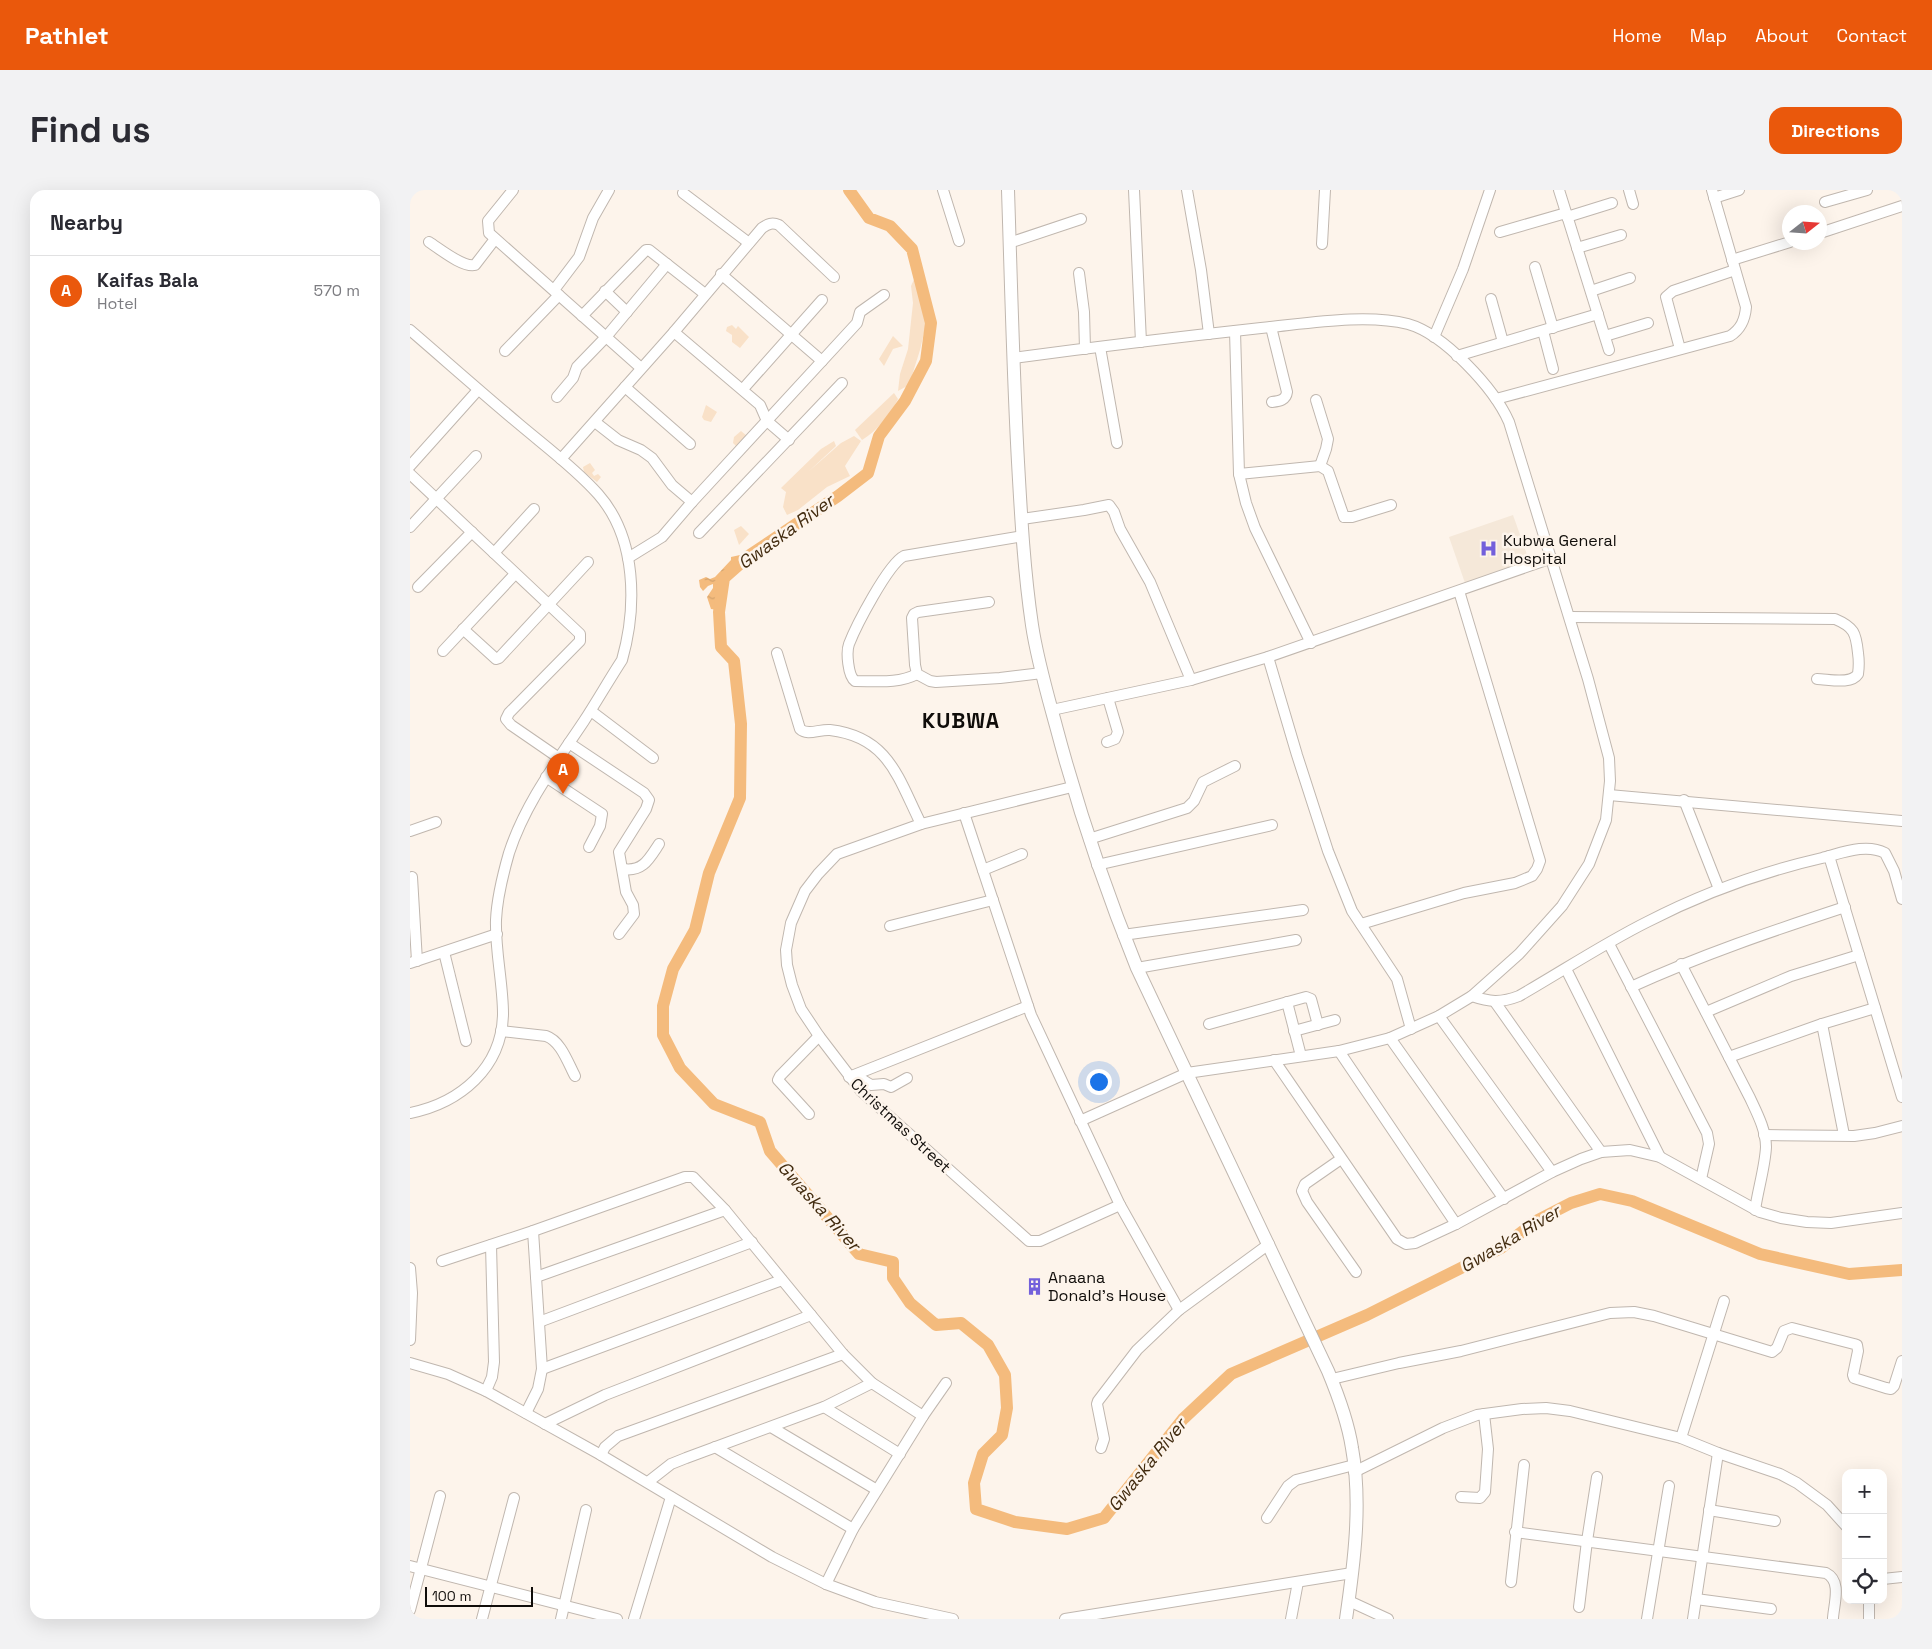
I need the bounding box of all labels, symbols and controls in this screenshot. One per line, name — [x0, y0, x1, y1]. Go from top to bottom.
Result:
text: Pathlet — [25, 20, 109, 51]
text: Home — [1613, 24, 1662, 47]
text: Map — [1690, 24, 1727, 47]
text: About — [1755, 24, 1809, 47]
text: Contact — [1837, 24, 1907, 47]
button: Directions — [1769, 107, 1902, 154]
text: Find us — [30, 108, 151, 152]
north arrow — [1782, 205, 1827, 250]
text: Nearby — [50, 209, 123, 236]
text: Kaifas Bala — [97, 268, 198, 293]
text: A — [61, 280, 71, 301]
text: 570 m — [314, 280, 360, 301]
text: Hotel — [97, 293, 138, 314]
water label: Gwaska River — [733, 488, 840, 574]
place label: Kubwa General Hospital — [1503, 530, 1617, 569]
hospital icon: Kubwa General Hospital — [1479, 539, 1499, 559]
district label: KUBWA — [922, 707, 1000, 734]
pin: A — [547, 753, 579, 794]
your location — [1086, 1069, 1112, 1095]
street label: Christmas Street — [846, 1073, 955, 1177]
water label: Gwaska River — [773, 1156, 867, 1257]
water label: Gwaska River — [1455, 1199, 1566, 1278]
place label: Anaana Donald's House — [1048, 1267, 1166, 1306]
building icon: Anaana Donald's House — [1024, 1276, 1044, 1296]
water label: Gwaska River — [1102, 1412, 1192, 1516]
map controls — [1842, 1469, 1887, 1604]
button: + — [1842, 1469, 1887, 1514]
button: − — [1842, 1514, 1887, 1559]
button: locate — [1842, 1559, 1887, 1604]
scale bar — [425, 1584, 532, 1607]
text: 100 m — [432, 1587, 471, 1605]

